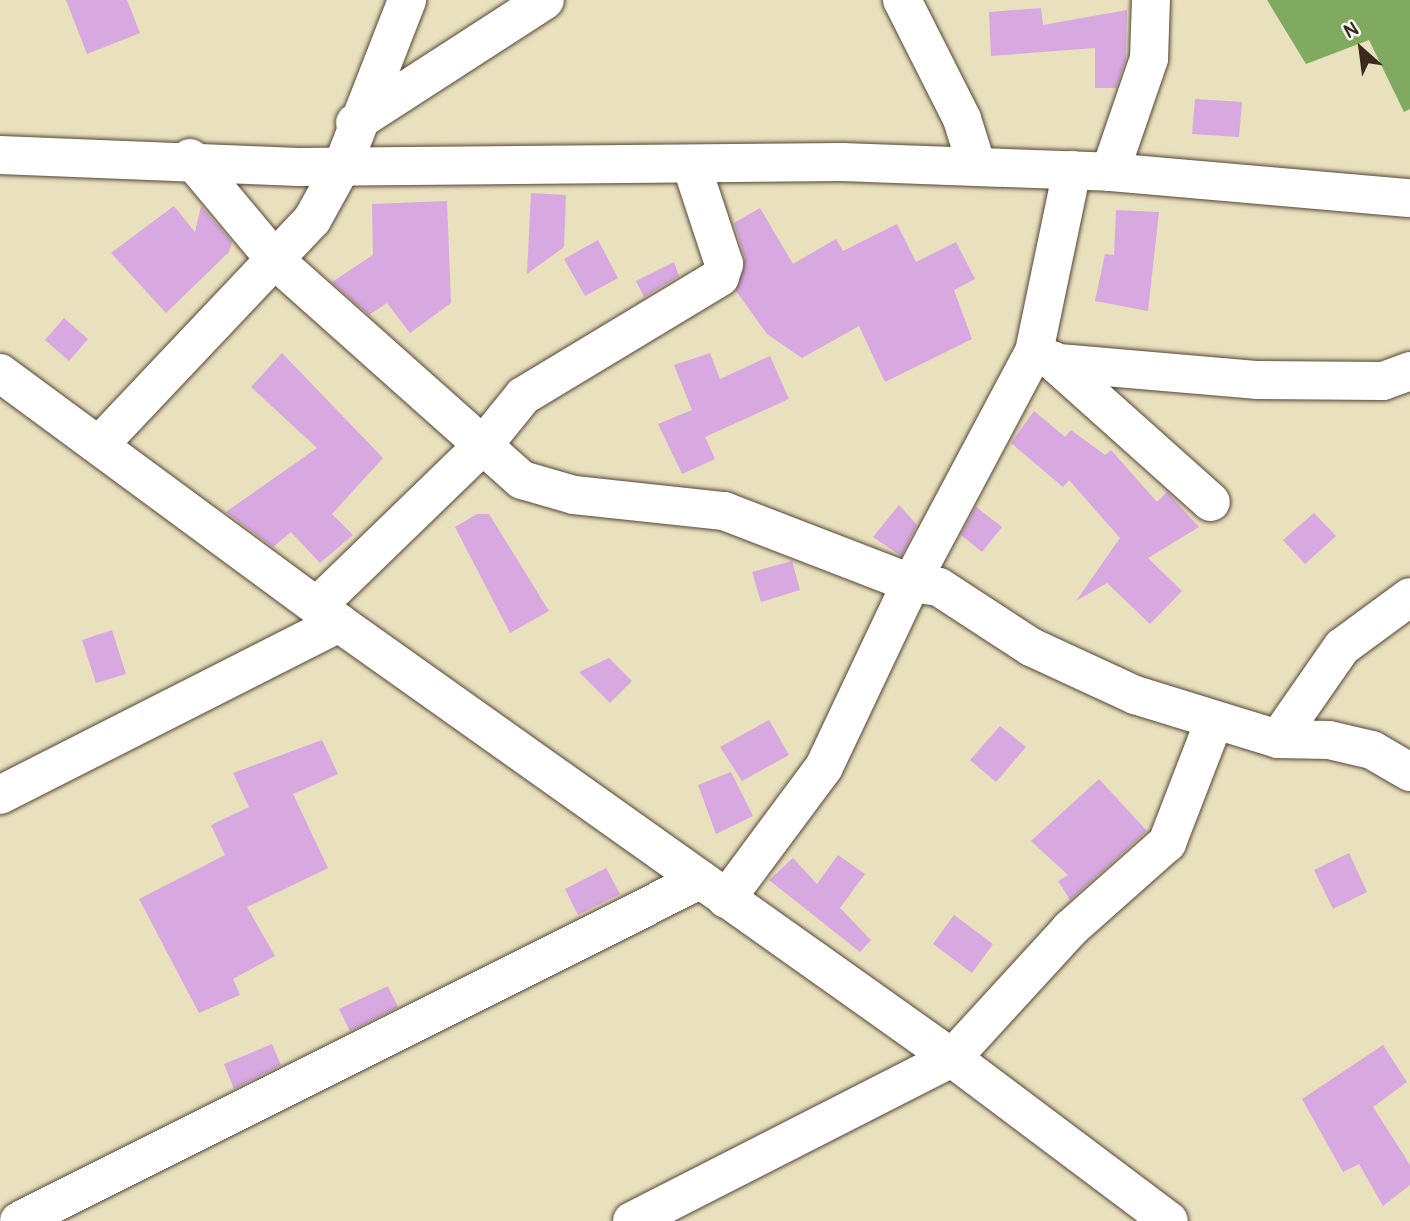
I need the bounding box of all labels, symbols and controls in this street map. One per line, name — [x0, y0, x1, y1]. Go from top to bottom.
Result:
north arrow — [1326, 14, 1396, 84]
text: N — [1340, 17, 1362, 44]

